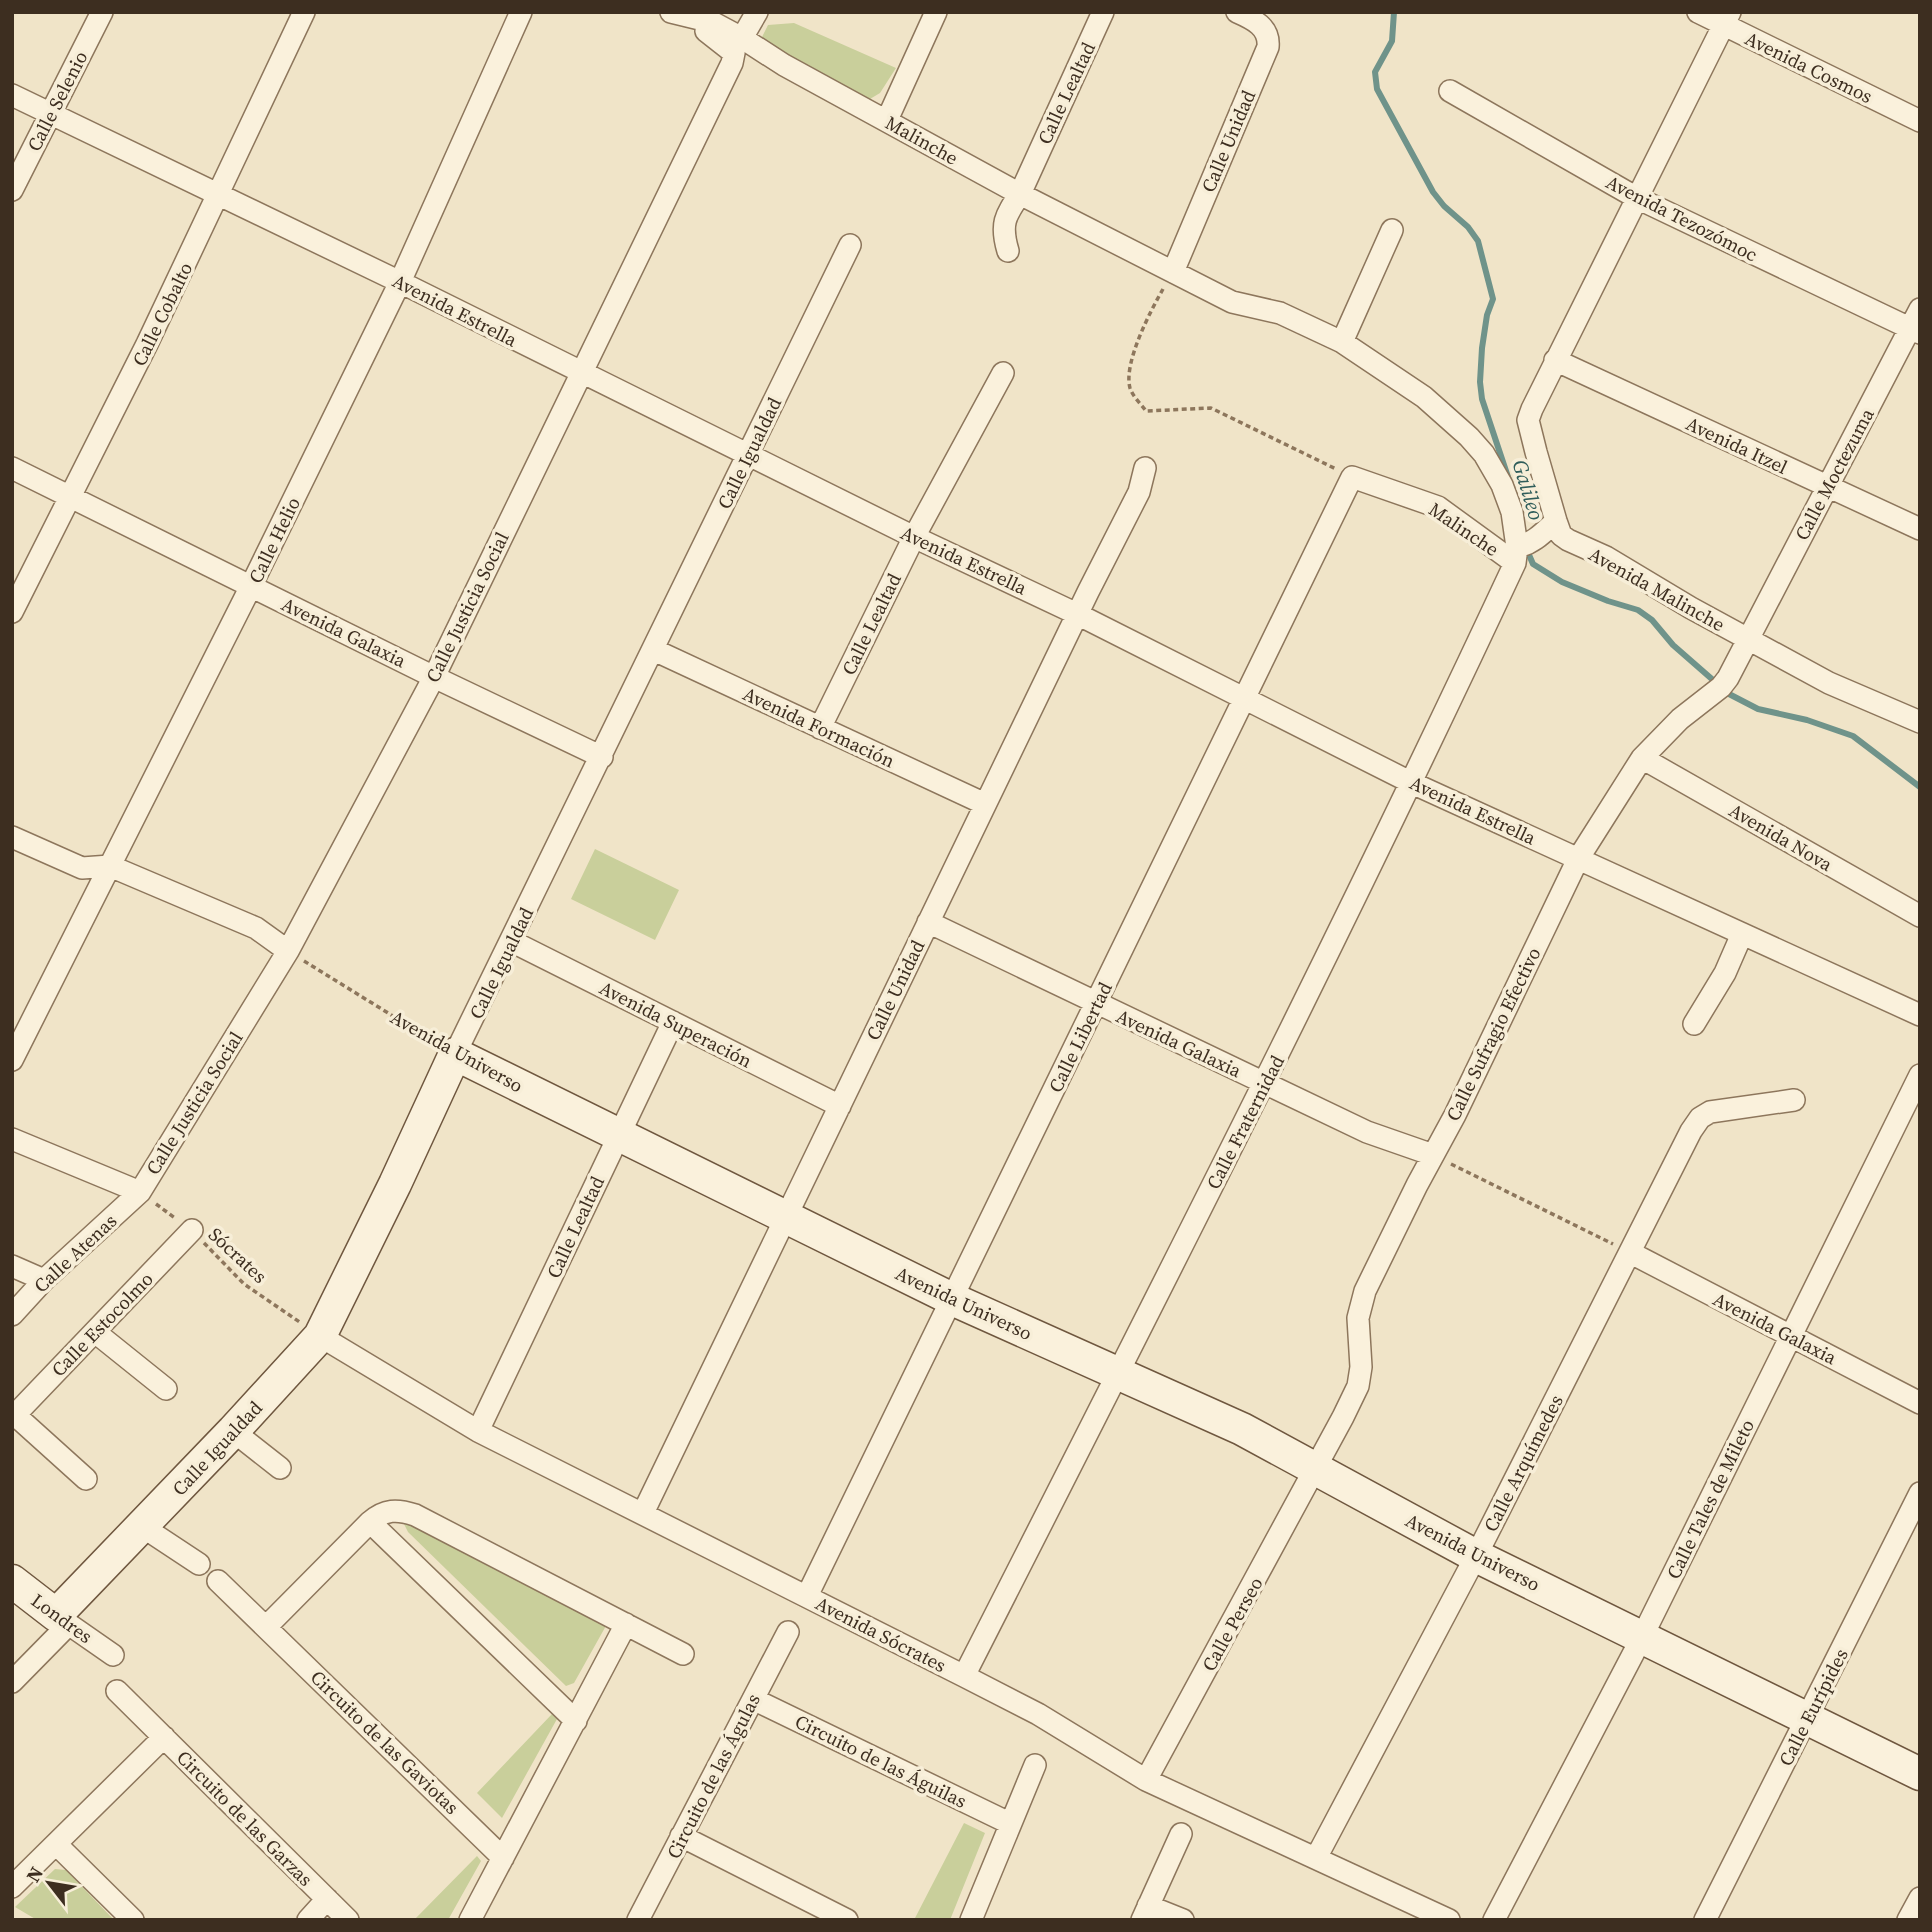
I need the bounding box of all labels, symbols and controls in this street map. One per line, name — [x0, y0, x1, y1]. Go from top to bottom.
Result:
street label: Avenida Cosmos — [1741, 25, 1877, 109]
street label: Calle Lealtad — [1031, 38, 1101, 148]
street label: Calle Selenio — [21, 46, 93, 156]
street label: Calle Unidad — [1195, 86, 1261, 196]
street label: Malinche — [881, 109, 963, 171]
street label: Avenida Tezozómoc — [1602, 169, 1762, 267]
street label: Calle Cobalto — [126, 258, 198, 370]
street label: Avenida Estrella — [388, 267, 522, 353]
street label: Calle Igualdad — [711, 393, 787, 513]
street label: Calle Moctezuma — [1788, 403, 1880, 545]
street label: Avenida Itzel — [1682, 410, 1792, 480]
water label: Galileo — [1506, 456, 1551, 524]
street label: Calle Helio — [242, 493, 306, 587]
street label: Malinche — [1424, 496, 1504, 562]
street label: Avenida Estrella — [897, 519, 1032, 601]
street label: Calle Justicia Social — [419, 527, 515, 687]
street label: Avenida Malinche — [1584, 541, 1730, 637]
street label: Calle Lealtad — [835, 569, 907, 679]
street label: Avenida Galaxia — [277, 591, 411, 673]
street label: Avenida Formación — [739, 680, 899, 774]
street label: Avenida Estrella — [1406, 769, 1541, 851]
street label: Avenida Nova — [1725, 797, 1838, 877]
street label: Calle Igualdad — [463, 903, 539, 1023]
street label: Calle Unidad — [860, 935, 931, 1044]
street label: Calle Sufragio Efectivo — [1440, 943, 1546, 1125]
street label: Avenida Superación — [595, 974, 757, 1074]
street label: Calle Libertad — [1042, 977, 1118, 1097]
street label: Avenida Galaxia — [1112, 1003, 1246, 1084]
street label: Avenida Universo — [386, 1004, 528, 1098]
street label: Calle Justicia Social — [139, 1026, 249, 1180]
street label: Calle Fraternidad — [1200, 1050, 1290, 1194]
street label: Calle Lealtad — [540, 1172, 610, 1282]
street label: Calle Atenas — [28, 1208, 122, 1298]
street label: Sócrates — [203, 1221, 273, 1289]
street label: Avenida Universo — [892, 1260, 1036, 1346]
street label: Calle Estocolmo — [45, 1266, 159, 1382]
street label: Avenida Galaxia — [1709, 1286, 1841, 1370]
street label: Calle Arquímedes — [1477, 1390, 1569, 1536]
street label: Calle Igualdad — [166, 1395, 268, 1501]
street label: Calle Tales de Mileto — [1660, 1415, 1760, 1583]
street label: Avenida Universo — [1401, 1507, 1545, 1597]
street label: Calle Perseo — [1195, 1572, 1269, 1676]
street label: Londres — [26, 1587, 98, 1649]
street label: Avenida Sócrates — [811, 1590, 951, 1678]
street label: Calle Eurípides — [1772, 1644, 1854, 1770]
street label: Circuito de las Gaviotas — [305, 1664, 465, 1820]
street label: Circuito de las Águlas — [660, 1689, 766, 1863]
street label: Circuito de las Águilas — [791, 1708, 971, 1814]
street label: Circuito de las Garzas — [171, 1744, 319, 1892]
north arrow — [14, 1848, 84, 1918]
text: N — [20, 1861, 49, 1887]

